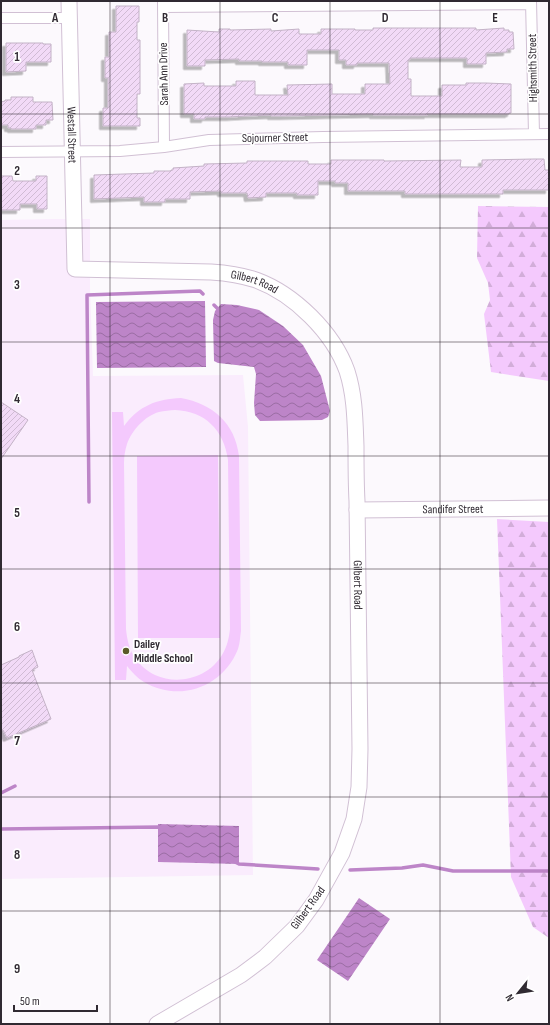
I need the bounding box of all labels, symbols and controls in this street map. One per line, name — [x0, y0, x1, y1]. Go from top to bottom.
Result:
text: A — [51, 10, 59, 26]
text: B — [162, 10, 168, 26]
text: C — [272, 10, 279, 26]
text: D — [382, 10, 389, 26]
text: E — [492, 10, 498, 26]
street label: Highsmith Street — [525, 33, 541, 102]
street label: Sarah Ann Drive — [156, 42, 172, 106]
text: 1 — [14, 49, 20, 65]
street label: Westall Street — [64, 106, 80, 164]
street label: Sojourner Street — [242, 130, 309, 146]
text: 2 — [14, 163, 20, 179]
street label: Gilbert Road — [230, 267, 281, 297]
text: 3 — [14, 277, 20, 293]
text: 4 — [14, 391, 20, 407]
street label: Sandifer Street — [422, 501, 484, 517]
text: 5 — [14, 505, 20, 521]
street label: Gilbert Road — [350, 560, 366, 610]
text: 6 — [14, 619, 20, 635]
place label: Dailey Middle School — [134, 637, 193, 666]
marker: Dailey Middle School — [121, 646, 131, 656]
text: 7 — [14, 733, 20, 749]
text: 8 — [14, 847, 20, 863]
street label: Gilbert Road — [287, 884, 329, 932]
text: 9 — [14, 961, 20, 977]
north arrow — [498, 973, 538, 1013]
scale bar — [14, 987, 97, 1013]
text: N — [503, 992, 517, 1004]
text: 50 m — [20, 994, 40, 1009]

